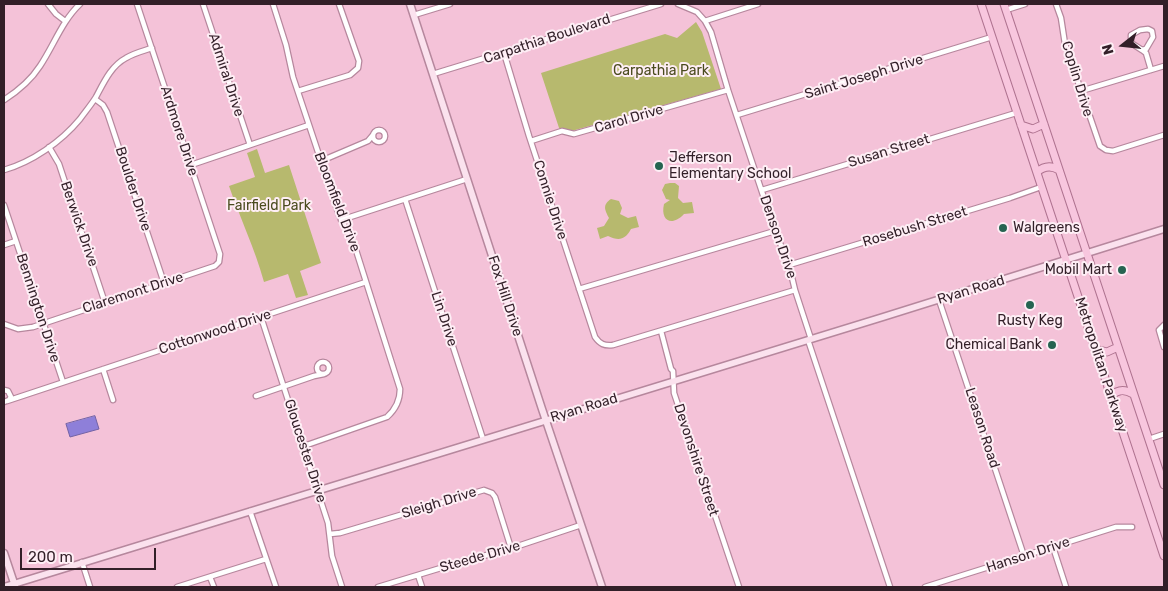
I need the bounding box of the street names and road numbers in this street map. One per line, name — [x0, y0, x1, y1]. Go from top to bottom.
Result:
street label: Carpathia Boulevard — [481, 11, 613, 67]
street label: Admiral Drive — [205, 31, 247, 119]
street label: Coplin Drive — [1058, 39, 1096, 119]
street label: Saint Joseph Drive — [803, 51, 925, 103]
street label: Ardmore Drive — [157, 84, 201, 178]
street label: Carol Drive — [593, 101, 665, 137]
street label: Susan Street — [846, 131, 932, 171]
street label: Boulder Drive — [111, 145, 155, 233]
street label: Bloomfield Drive — [310, 150, 364, 254]
street label: Connie Drive — [529, 158, 571, 242]
street label: Berwick Drive — [57, 179, 101, 269]
street label: Denson Drive — [756, 193, 800, 281]
street label: Rosebush Street — [861, 203, 969, 251]
street label: Bennington Drive — [12, 251, 64, 365]
street label: Fox Hill Drive — [484, 253, 526, 339]
street label: Claremont Drive — [81, 269, 185, 317]
street label: Ryan Road — [935, 272, 1007, 308]
street label: Lin Drive — [427, 289, 461, 349]
street label: Metropolitan Parkway — [1071, 295, 1131, 435]
street label: Cottonwood Drive — [157, 306, 273, 358]
street label: Leason Road — [961, 386, 1003, 470]
street label: Ryan Road — [548, 390, 620, 426]
street label: Gloucester Drive — [280, 397, 330, 505]
street label: Devonshire Street — [670, 402, 722, 518]
street label: Sleigh Drive — [400, 484, 478, 522]
street label: Hanson Drive — [984, 534, 1072, 576]
street label: Steede Drive — [438, 537, 522, 577]

